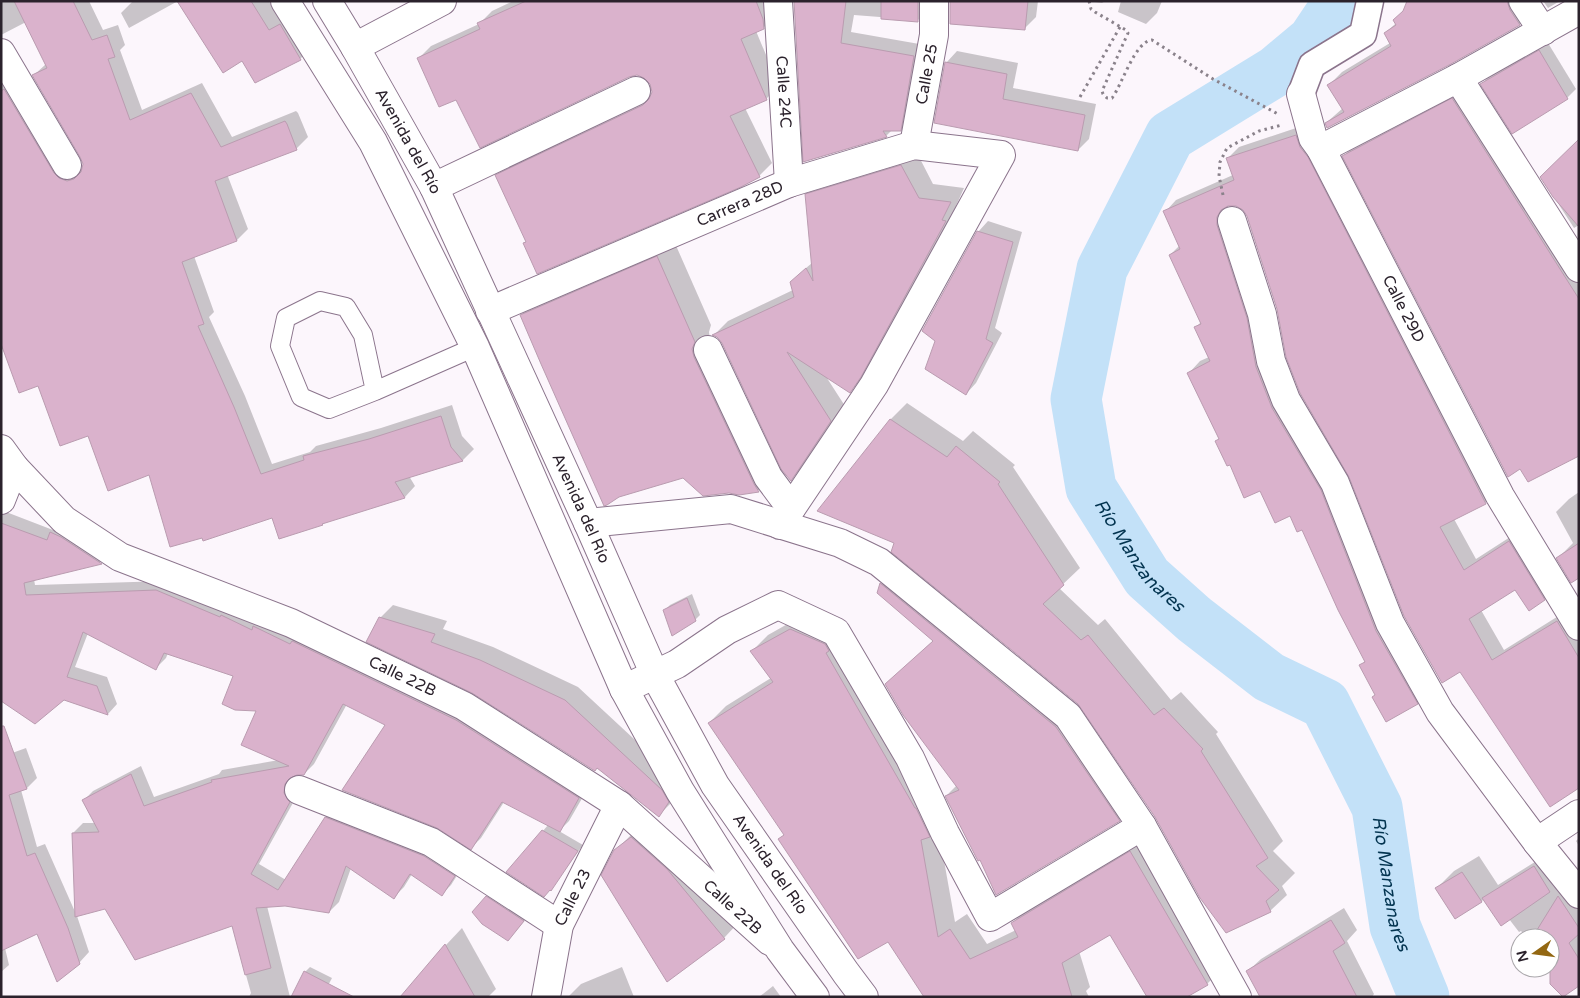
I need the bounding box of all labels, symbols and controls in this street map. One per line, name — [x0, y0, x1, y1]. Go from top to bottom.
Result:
street label: Calle 25 — [912, 42, 942, 106]
street label: Calle 24C — [771, 55, 796, 129]
street label: Avenida del Río — [370, 85, 446, 197]
street label: Carrera 28D — [694, 177, 787, 231]
street label: Calle 29D — [1378, 272, 1429, 346]
street label: Avenida del Río — [548, 450, 614, 566]
water label: Río Manzanares — [1090, 495, 1190, 617]
street label: Calle 22B — [365, 652, 439, 701]
street label: Avenida del Río — [728, 810, 812, 918]
water label: Río Manzanares — [1368, 815, 1416, 956]
street label: Calle 23 — [550, 865, 595, 929]
street label: Calle 22B — [699, 876, 766, 939]
north arrow — [1510, 928, 1560, 978]
text: N — [1513, 949, 1532, 964]

